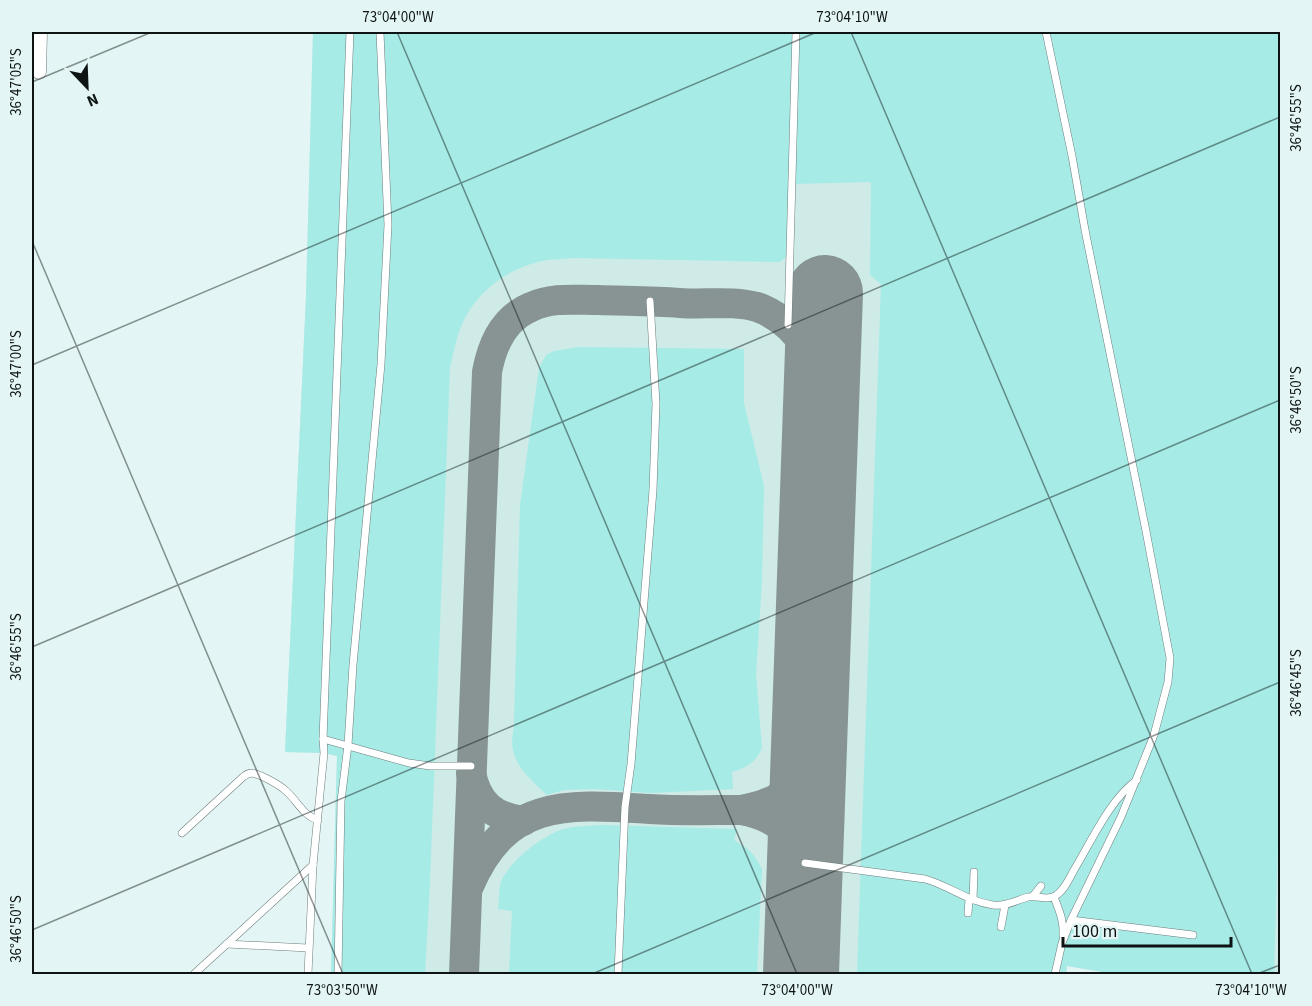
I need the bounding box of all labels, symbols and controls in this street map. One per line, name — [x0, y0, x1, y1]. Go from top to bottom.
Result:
text: 73°04'00"W — [362, 7, 434, 28]
text: 73°04'10"W — [816, 7, 888, 28]
text: 36°47'05"S — [6, 48, 27, 116]
north arrow — [57, 57, 117, 117]
text: 36°46'55"S — [1286, 84, 1307, 152]
text: N — [83, 88, 102, 112]
text: 36°47'00"S — [6, 330, 27, 398]
text: 36°46'50"S — [1286, 366, 1307, 434]
text: 36°46'55"S — [6, 613, 27, 681]
text: 36°46'45"S — [1286, 649, 1307, 717]
text: 36°46'50"S — [6, 895, 27, 963]
scale bar — [1063, 910, 1231, 948]
text: 100 m — [1072, 919, 1117, 944]
text: 73°03'50"W — [306, 980, 378, 1001]
text: 73°04'00"W — [761, 980, 833, 1001]
text: 73°04'10"W — [1215, 980, 1287, 1001]

